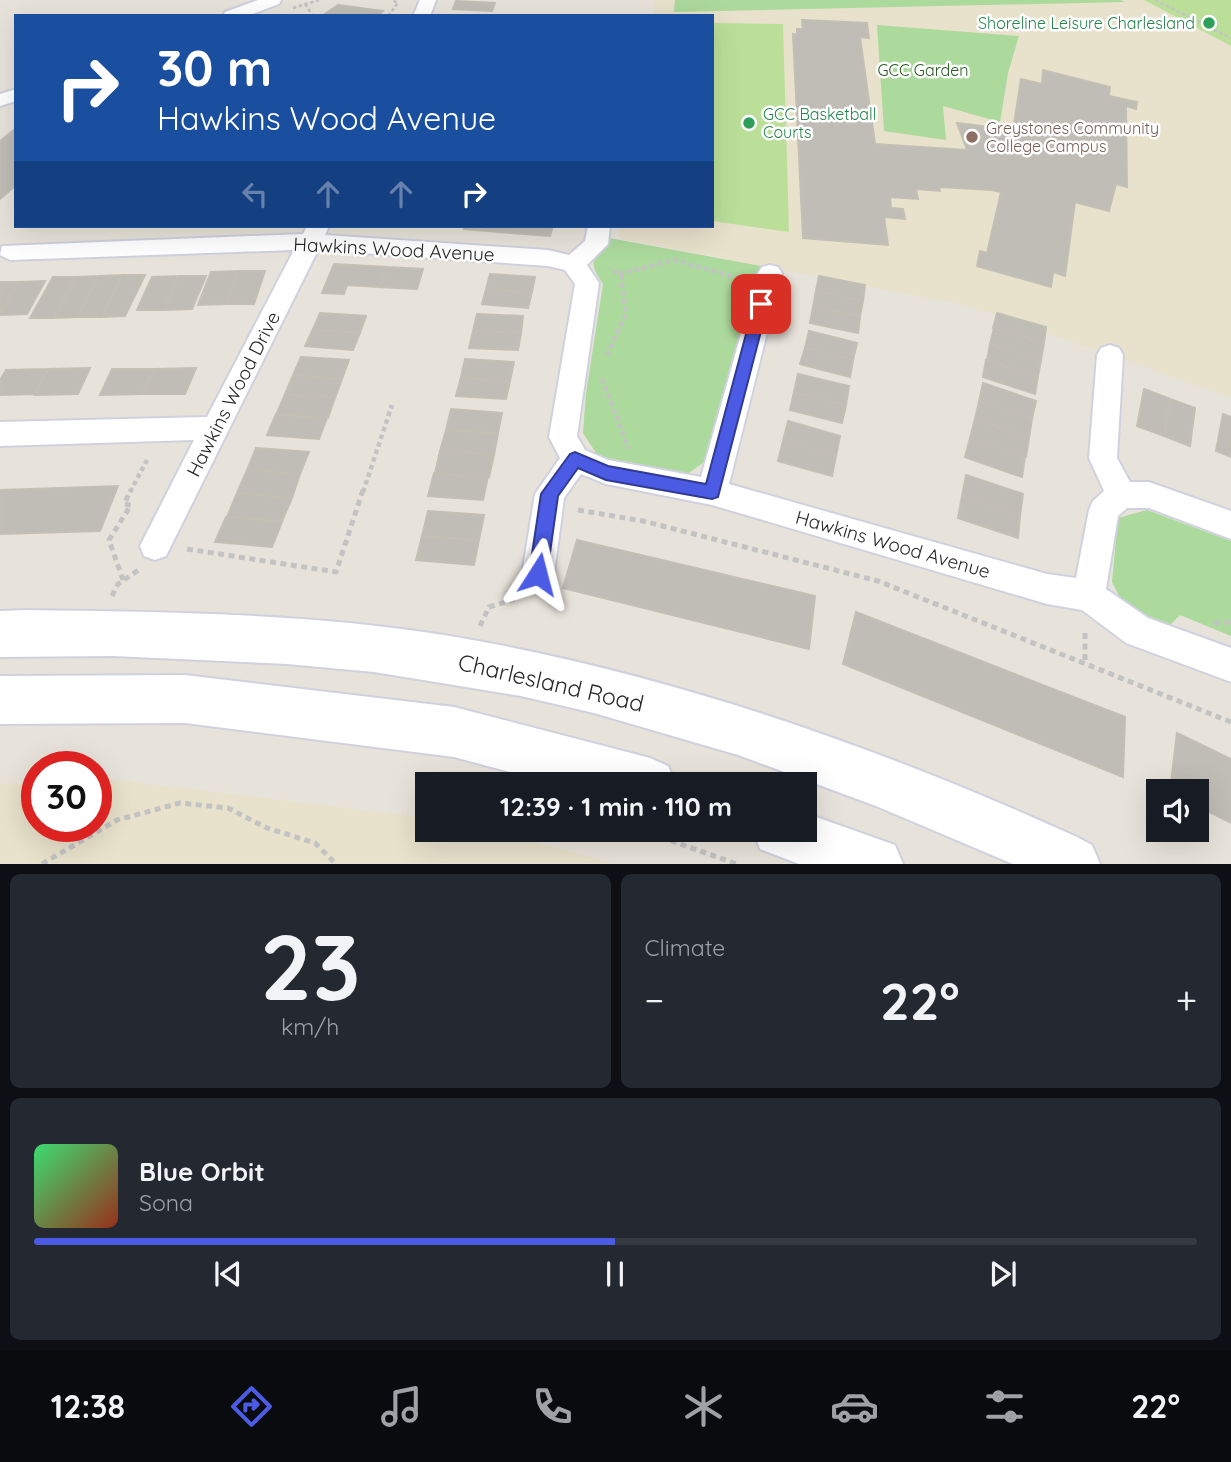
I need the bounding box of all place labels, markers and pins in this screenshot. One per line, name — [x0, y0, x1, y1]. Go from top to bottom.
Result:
place label: Shoreline Leisure Charlesland — [978, 13, 1195, 33]
marker: Shoreline Leisure Charlesland — [1201, 15, 1217, 31]
place label: GCC Basketball Courts — [763, 104, 876, 142]
marker: GCC Basketball Courts — [741, 115, 757, 131]
place label: Greystones Community College Campus — [986, 118, 1159, 156]
marker: Greystones Community College Campus — [964, 129, 980, 145]
pin — [731, 274, 791, 334]

